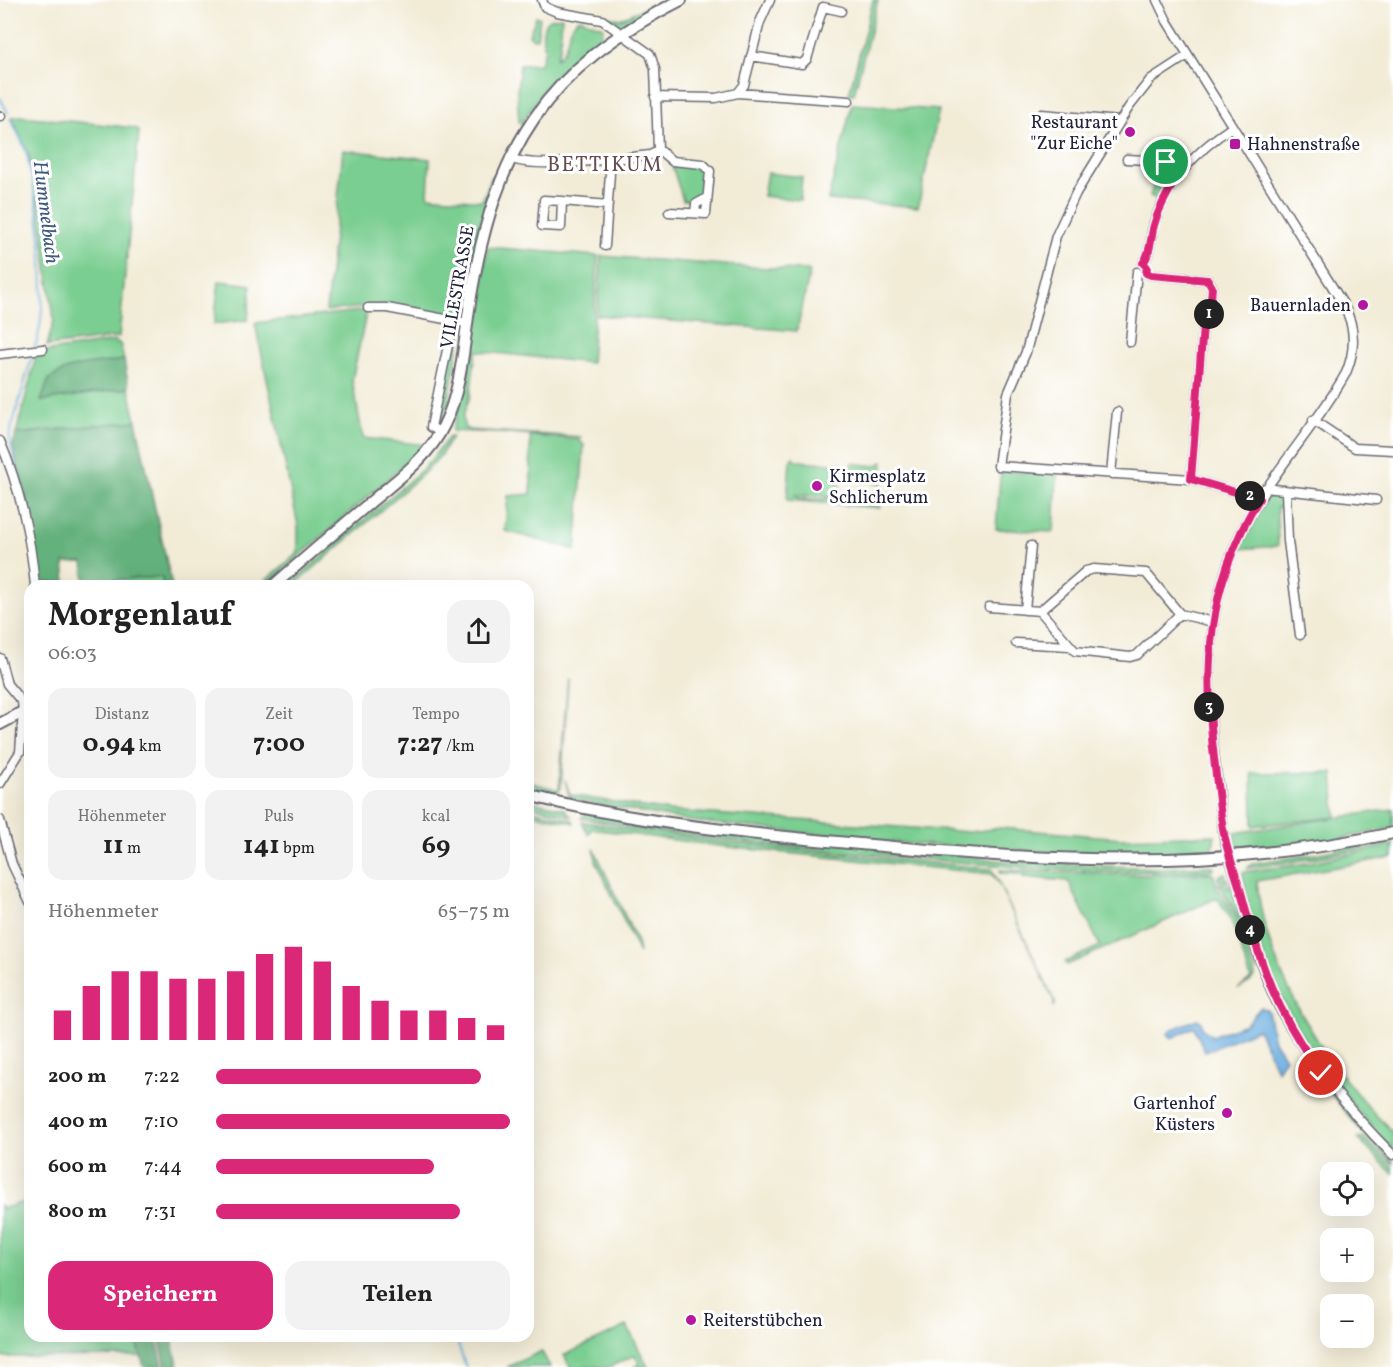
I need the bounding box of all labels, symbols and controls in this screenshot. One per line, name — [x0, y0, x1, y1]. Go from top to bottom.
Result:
place label: Restaurant "Zur Eiche" — [1030, 111, 1118, 157]
marker: Restaurant "Zur Eiche" — [1123, 125, 1137, 139]
place label: Hahnenstraße — [1247, 133, 1360, 158]
pin — [1140, 136, 1191, 187]
marker: Hahnenstraße — [1228, 137, 1242, 151]
icon: arrive — [1149, 145, 1182, 178]
district label: BETTIKUM — [547, 151, 663, 180]
water label: Hummelbach — [25, 159, 65, 265]
street label: VILLESTRASSE — [435, 224, 482, 351]
place label: Bauernladen — [1250, 294, 1351, 319]
marker: Bauernladen — [1356, 298, 1370, 312]
pin: 1 — [1194, 299, 1224, 329]
text: 1 — [1206, 303, 1212, 325]
place label: Kirmesplatz Schlicherum — [829, 465, 929, 511]
marker: Kirmesplatz Schlicherum — [810, 479, 824, 493]
pin: 2 — [1235, 481, 1265, 511]
text: 2 — [1246, 485, 1254, 507]
text: Morgenlauf — [48, 594, 233, 640]
button: share — [447, 600, 510, 663]
text: 06:03 — [48, 640, 97, 668]
pin: 3 — [1194, 692, 1224, 722]
text: 3 — [1205, 696, 1213, 718]
text: Distanz — [95, 704, 149, 726]
text: Zeit — [265, 704, 293, 726]
text: Tempo — [412, 704, 460, 726]
text: 0.94 — [82, 726, 135, 762]
text: 7:00 — [253, 726, 305, 762]
text: 7:27 — [397, 726, 443, 762]
text: km — [135, 736, 162, 758]
text: /km — [443, 736, 475, 758]
text: Höhenmeter — [78, 806, 166, 828]
text: Puls — [264, 806, 294, 828]
text: kcal — [422, 806, 450, 828]
text: 11 — [103, 828, 124, 864]
text: 141 — [243, 828, 280, 864]
text: 69 — [422, 828, 450, 864]
text: m — [124, 838, 141, 860]
text: bpm — [280, 838, 315, 860]
text: Höhenmeter — [48, 898, 159, 926]
text: 65–75 m — [438, 898, 510, 926]
pin: 4 — [1235, 915, 1265, 945]
text: 4 — [1245, 919, 1255, 941]
pin — [1295, 1047, 1346, 1098]
icon: check — [1304, 1056, 1337, 1089]
text: 200 m — [48, 1063, 106, 1091]
text: 7:22 — [144, 1063, 180, 1091]
place label: Gartenhof Küsters — [1133, 1092, 1217, 1138]
marker: Gartenhof Küsters — [1220, 1106, 1234, 1120]
text: 400 m — [48, 1108, 108, 1136]
text: 7:10 — [144, 1108, 178, 1136]
text: 600 m — [48, 1153, 107, 1181]
text: 7:44 — [144, 1153, 182, 1181]
map controls — [1320, 1162, 1374, 1348]
button: locate — [1320, 1162, 1374, 1216]
text: 800 m — [48, 1198, 107, 1226]
text: 7:31 — [144, 1198, 176, 1226]
button: + — [1320, 1228, 1374, 1282]
button: Speichern — [48, 1261, 273, 1330]
button: Teilen — [285, 1261, 510, 1330]
button: − — [1320, 1294, 1374, 1348]
place label: Reiterstübchen — [703, 1309, 823, 1334]
marker: Reiterstübchen — [684, 1313, 698, 1327]

